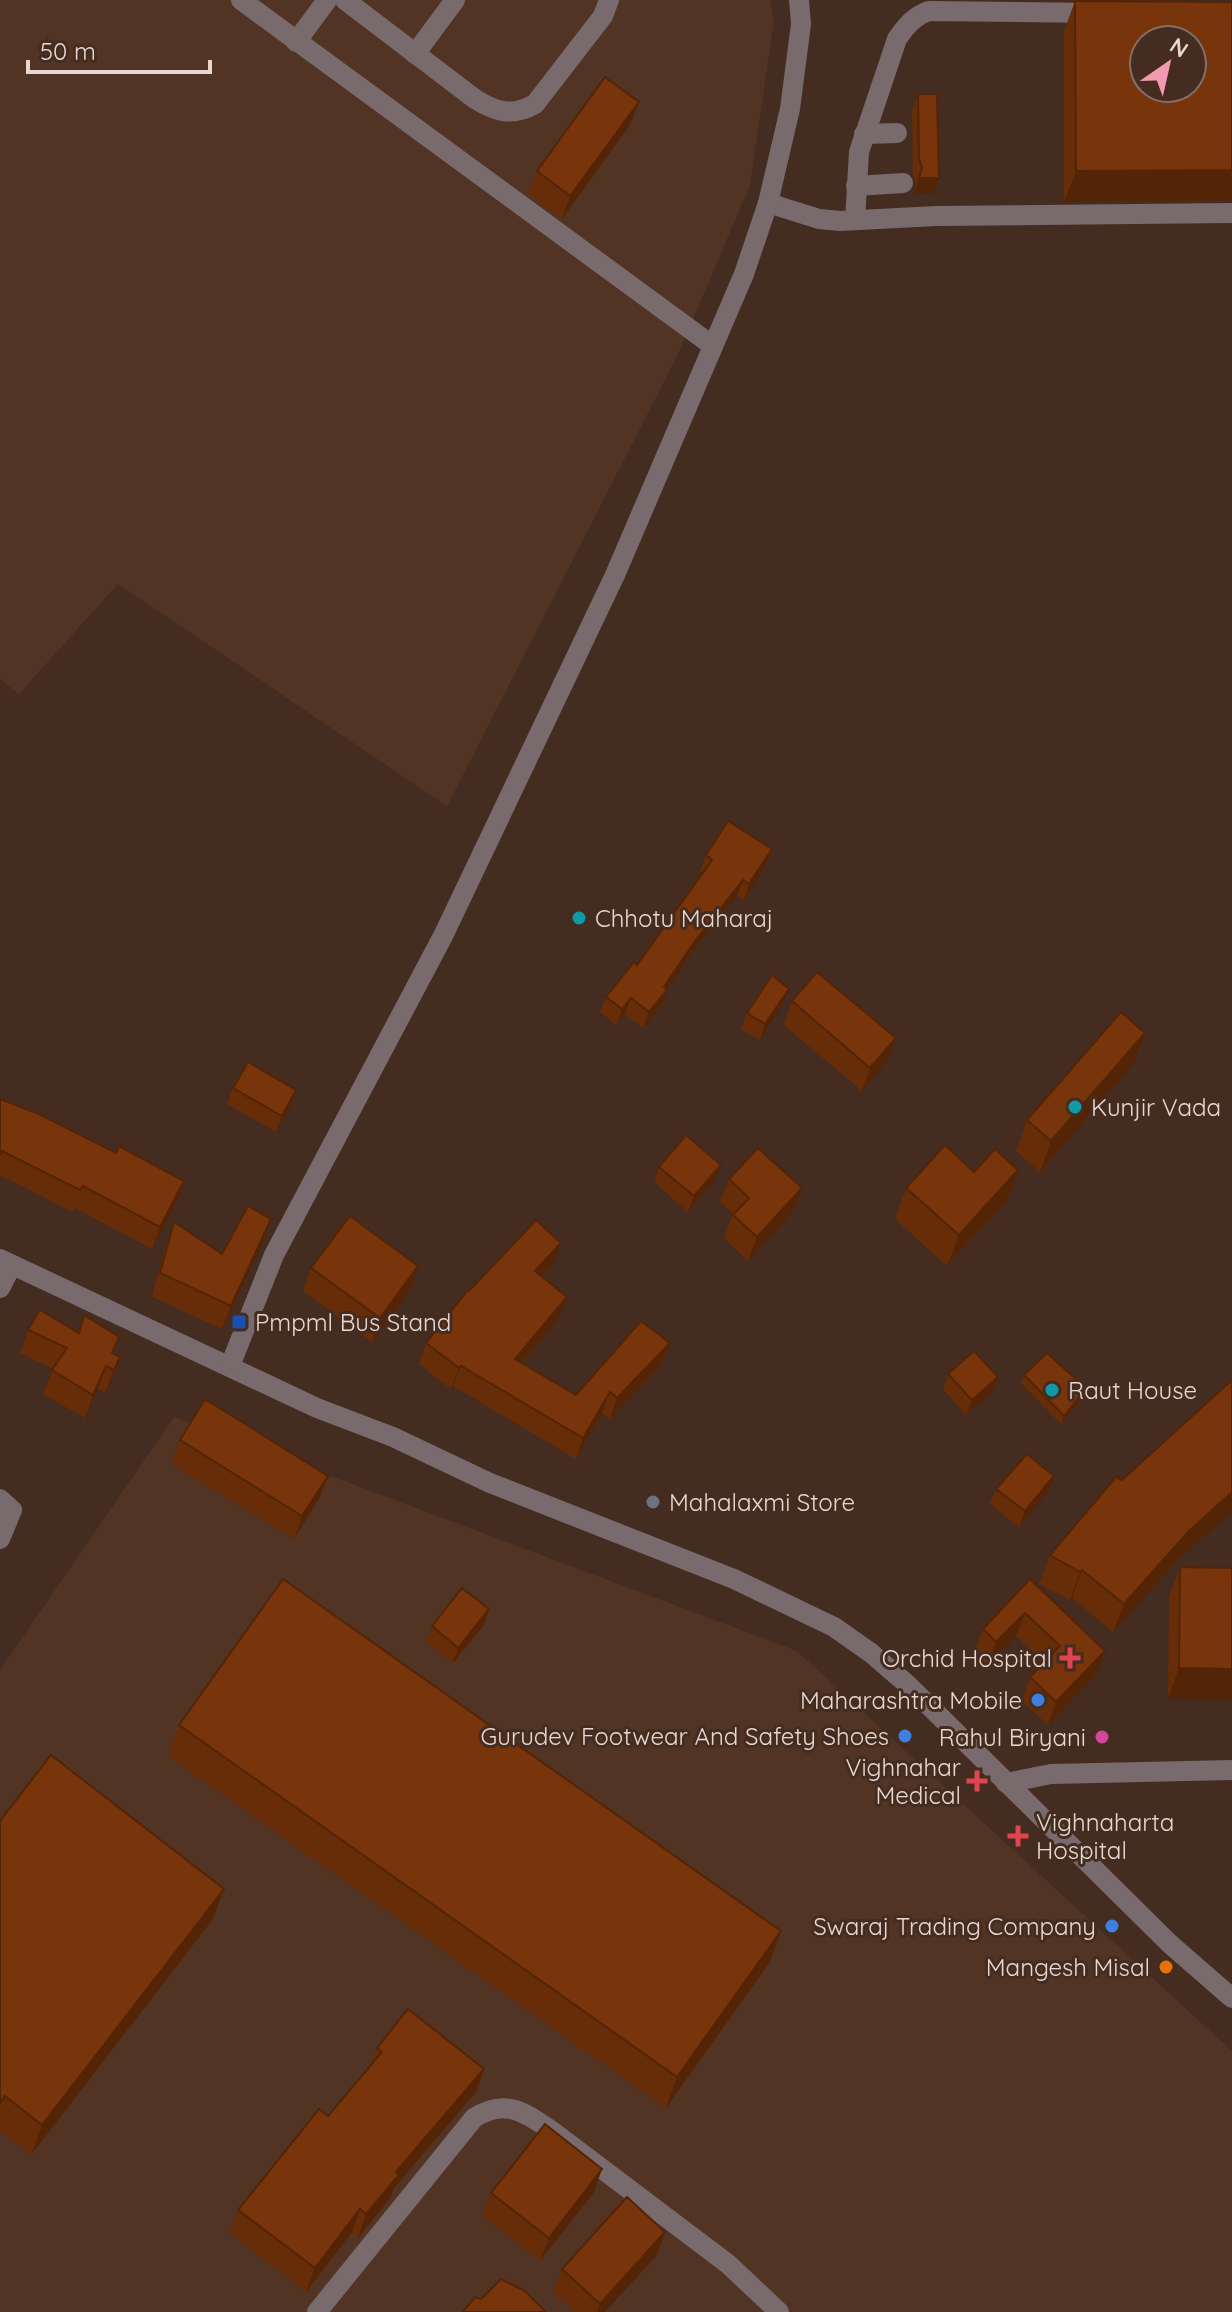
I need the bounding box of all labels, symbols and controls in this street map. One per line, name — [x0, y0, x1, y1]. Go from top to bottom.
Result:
scale bar — [28, 24, 210, 74]
north arrow — [1128, 24, 1208, 104]
text: N — [1165, 31, 1194, 64]
text: 50 m — [40, 36, 96, 66]
place label: Chhotu Maharaj — [595, 903, 773, 933]
marker: Chhotu Maharaj — [570, 909, 588, 927]
place label: Kunjir Vada — [1091, 1092, 1221, 1122]
marker: Kunjir Vada — [1066, 1098, 1084, 1116]
place label: Pmpml Bus Stand — [255, 1307, 451, 1337]
marker: Pmpml Bus Stand — [230, 1313, 248, 1331]
place label: Raut House — [1068, 1375, 1197, 1405]
marker: Raut House — [1043, 1381, 1061, 1399]
place label: Mahalaxmi Store — [669, 1487, 855, 1517]
marker: Mahalaxmi Store — [644, 1493, 662, 1511]
place label: Orchid Hospital — [882, 1643, 1052, 1673]
marker: Orchid Hospital — [1059, 1647, 1081, 1669]
place label: Maharashtra Mobile — [800, 1685, 1022, 1715]
marker: Maharashtra Mobile — [1029, 1691, 1047, 1709]
place label: Gurudev Footwear And Safety Shoes — [481, 1721, 889, 1751]
place label: Rahul Biryani — [939, 1722, 1086, 1752]
marker: Gurudev Footwear And Safety Shoes — [896, 1727, 914, 1745]
marker: Rahul Biryani — [1093, 1728, 1111, 1746]
place label: Vighnahar Medical — [845, 1752, 961, 1810]
marker: Vighnahar Medical — [968, 1772, 986, 1790]
place label: Vighnaharta Hospital — [1036, 1807, 1174, 1865]
marker: Vighnaharta Hospital — [1007, 1825, 1029, 1847]
place label: Swaraj Trading Company — [813, 1911, 1096, 1941]
marker: Swaraj Trading Company — [1103, 1917, 1121, 1935]
place label: Mangesh Misal — [986, 1952, 1150, 1982]
marker: Mangesh Misal — [1157, 1958, 1175, 1976]

